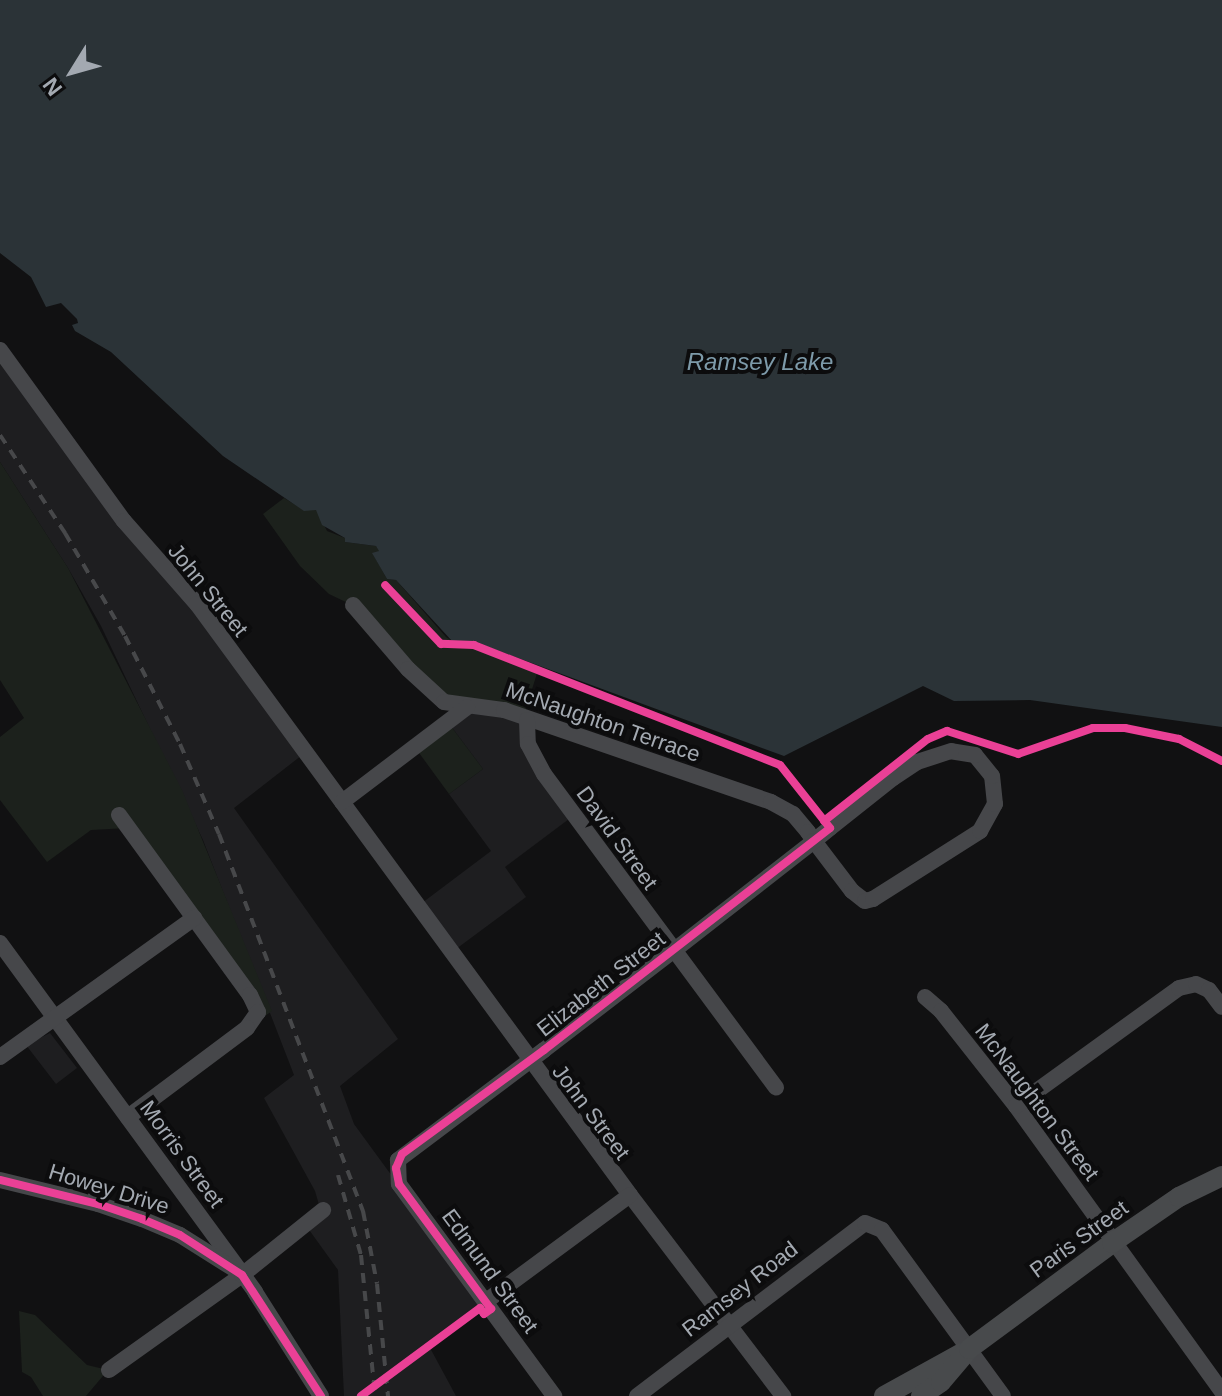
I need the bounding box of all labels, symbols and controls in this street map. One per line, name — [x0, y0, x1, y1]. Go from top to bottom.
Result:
north arrow — [32, 32, 112, 112]
text: N — [38, 73, 67, 101]
water label: Ramsey Lake — [687, 348, 833, 376]
street label: John Street — [162, 538, 254, 642]
street label: McNaughton Terrace — [502, 676, 704, 768]
street label: David Street — [571, 781, 663, 895]
street label: Elizabeth Street — [532, 926, 670, 1042]
street label: McNaughton Street — [969, 1018, 1105, 1186]
street label: John Street — [547, 1059, 635, 1165]
street label: Morris Street — [134, 1095, 230, 1213]
street label: Howey Drive — [46, 1158, 172, 1220]
street label: Paris Street — [1025, 1195, 1133, 1283]
street label: Edmund Street — [436, 1204, 544, 1338]
street label: Ramsey Road — [677, 1236, 803, 1342]

